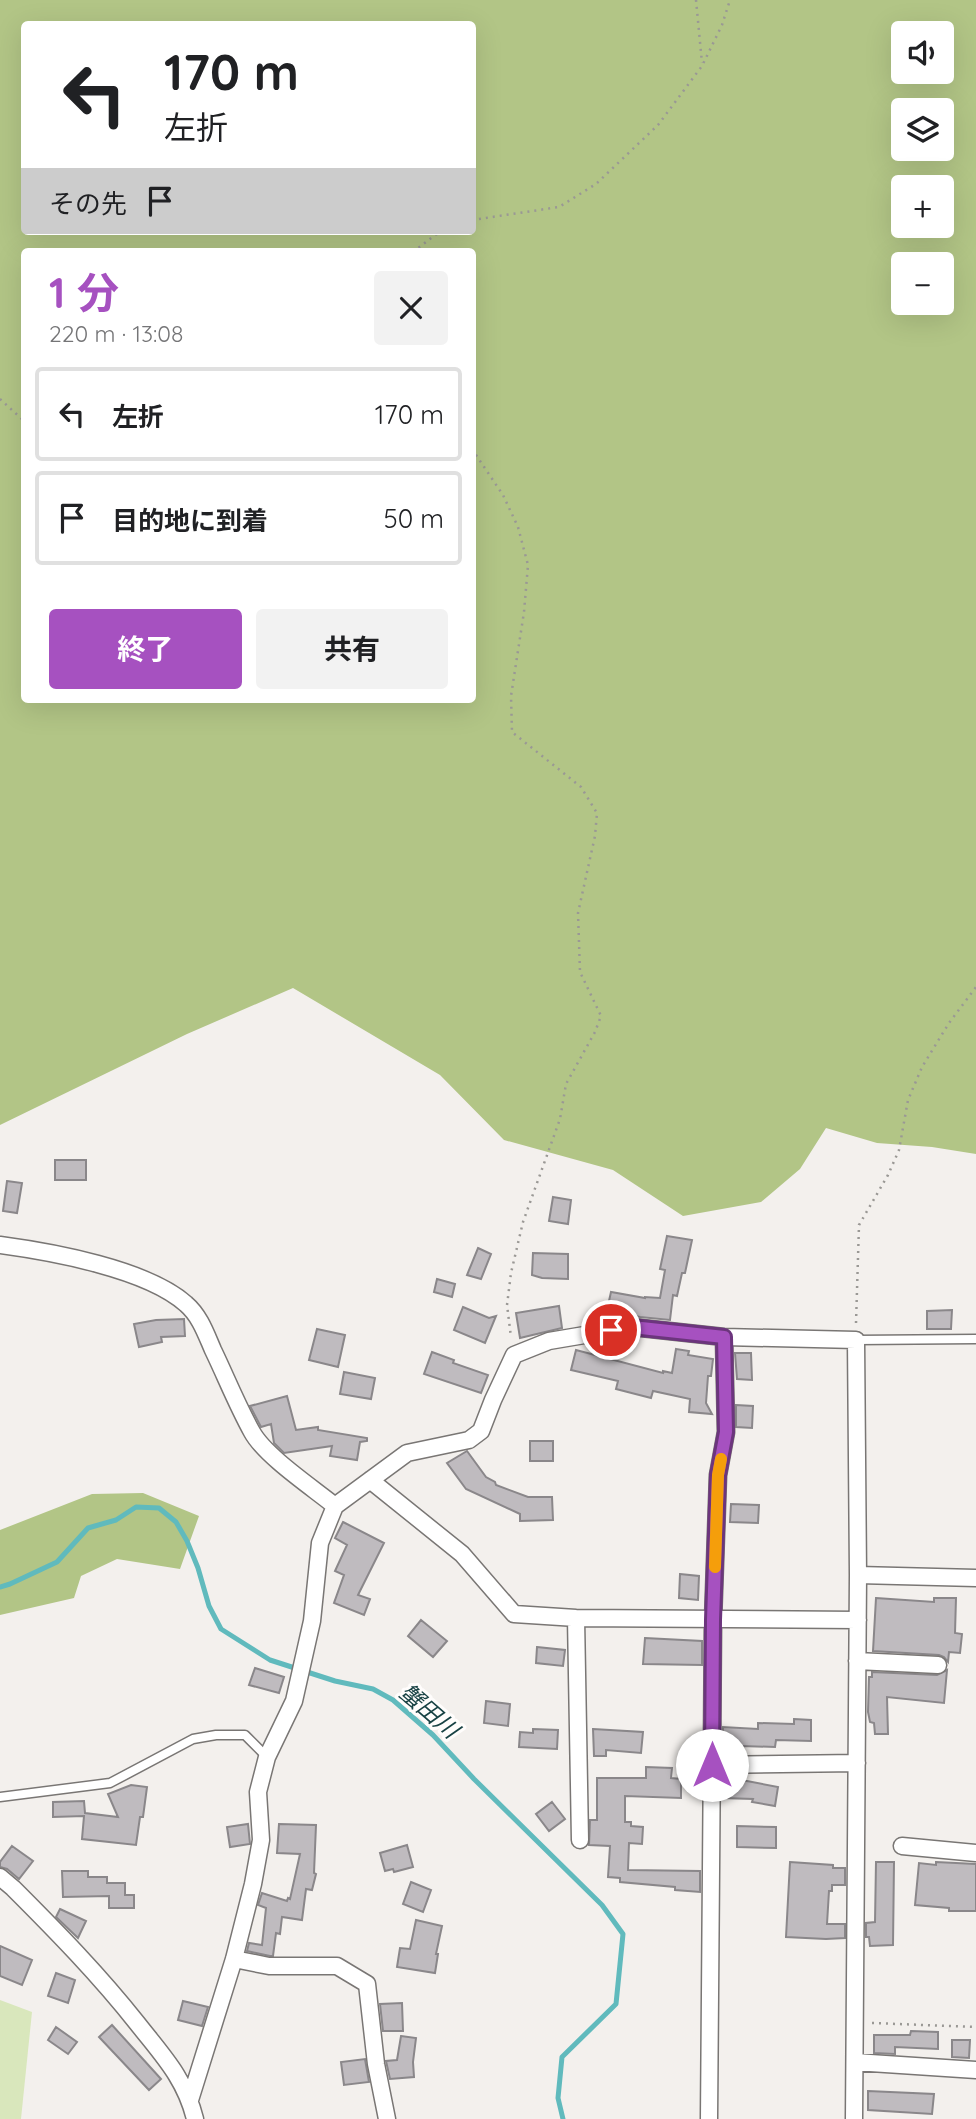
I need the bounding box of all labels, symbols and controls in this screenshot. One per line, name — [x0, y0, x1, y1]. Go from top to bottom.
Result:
map controls — [891, 21, 954, 315]
button: sound — [891, 21, 954, 84]
text: 170 m — [164, 41, 299, 102]
icon: left — [49, 49, 140, 140]
button: layers — [891, 98, 954, 161]
text: 左折 — [164, 107, 228, 147]
button: + — [891, 175, 954, 238]
icon: arrive — [141, 182, 179, 220]
text: その先 — [49, 187, 127, 220]
button: − — [891, 252, 954, 315]
text: 1 分 — [49, 266, 119, 319]
button: close — [374, 271, 448, 345]
text: 220 m · 13:08 — [49, 319, 183, 348]
icon: left — [53, 395, 91, 433]
text: 170 m — [375, 398, 444, 431]
text: 左折 — [112, 400, 164, 433]
icon: arrive — [53, 499, 91, 537]
text: 50 m — [384, 502, 444, 535]
text: 目的地に到着 — [112, 504, 268, 537]
button: 終了 — [49, 609, 242, 689]
button: 共有 — [256, 609, 448, 689]
pin — [581, 1300, 641, 1360]
icon: arrive — [592, 1311, 630, 1349]
water label: 蟹田川 — [394, 1677, 467, 1746]
position arrow — [675, 1728, 749, 1802]

